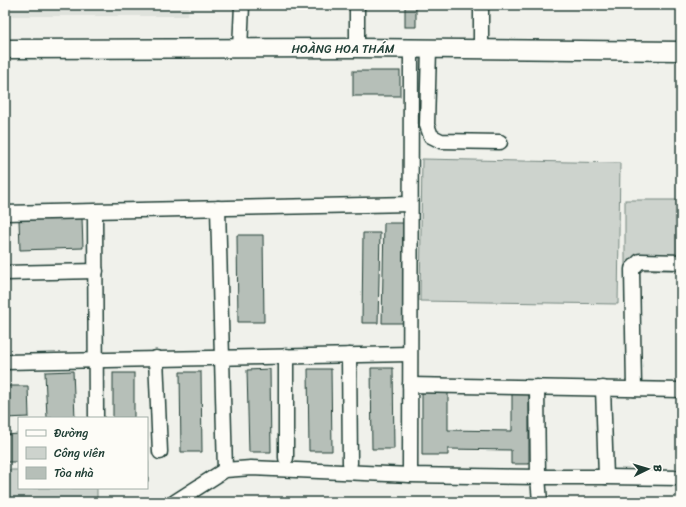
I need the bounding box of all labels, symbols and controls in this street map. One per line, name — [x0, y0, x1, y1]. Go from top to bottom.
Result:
street label: HOÀNG HOA THÁM — [292, 38, 395, 60]
legend — [18, 417, 148, 489]
text: Đường — [54, 422, 88, 444]
text: Công viên — [54, 442, 105, 464]
north arrow — [628, 449, 668, 489]
text: Tòa nhà — [54, 462, 94, 484]
text: B — [648, 464, 667, 473]

